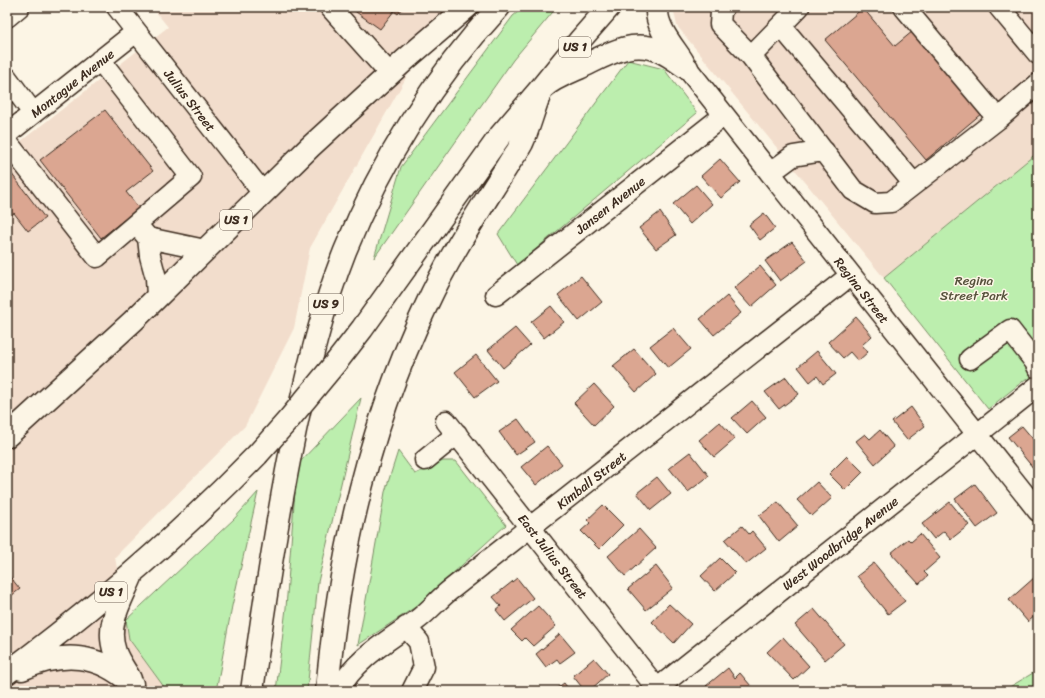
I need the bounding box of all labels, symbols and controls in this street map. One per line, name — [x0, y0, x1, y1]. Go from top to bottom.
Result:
road number: US 1 — [559, 37, 591, 57]
street label: Montague Avenue — [25, 43, 120, 124]
street label: Julius Street — [157, 63, 222, 137]
street label: Jansen Avenue — [569, 170, 651, 241]
road number: US 1 — [220, 210, 252, 230]
street label: Regina Street — [828, 252, 895, 329]
park label: Regina Street Park — [940, 269, 1008, 307]
road number: US 9 — [309, 294, 343, 314]
street label: Kimball Street — [551, 445, 632, 515]
street label: West Woodbridge Avenue — [777, 490, 904, 596]
street label: East Julius Street — [512, 509, 594, 604]
road number: US 1 — [95, 582, 127, 602]

